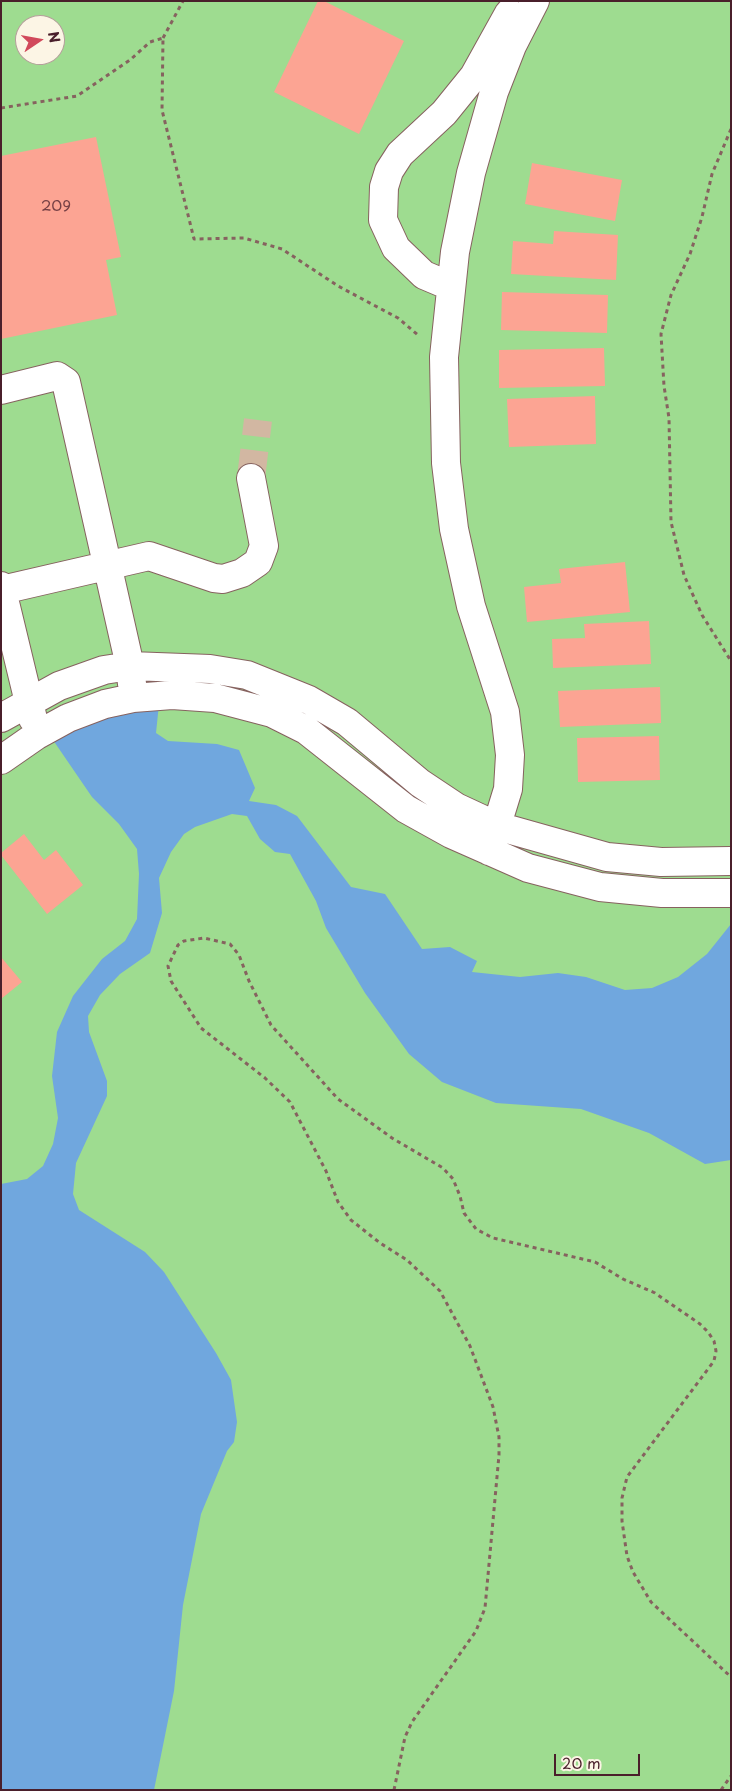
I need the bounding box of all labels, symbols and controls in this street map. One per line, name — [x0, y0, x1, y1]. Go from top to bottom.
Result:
north arrow — [15, 15, 65, 65]
text: N — [43, 29, 66, 45]
house number: 209 — [41, 198, 71, 216]
scale bar — [557, 1744, 643, 1776]
text: 20 m — [562, 1751, 601, 1774]

